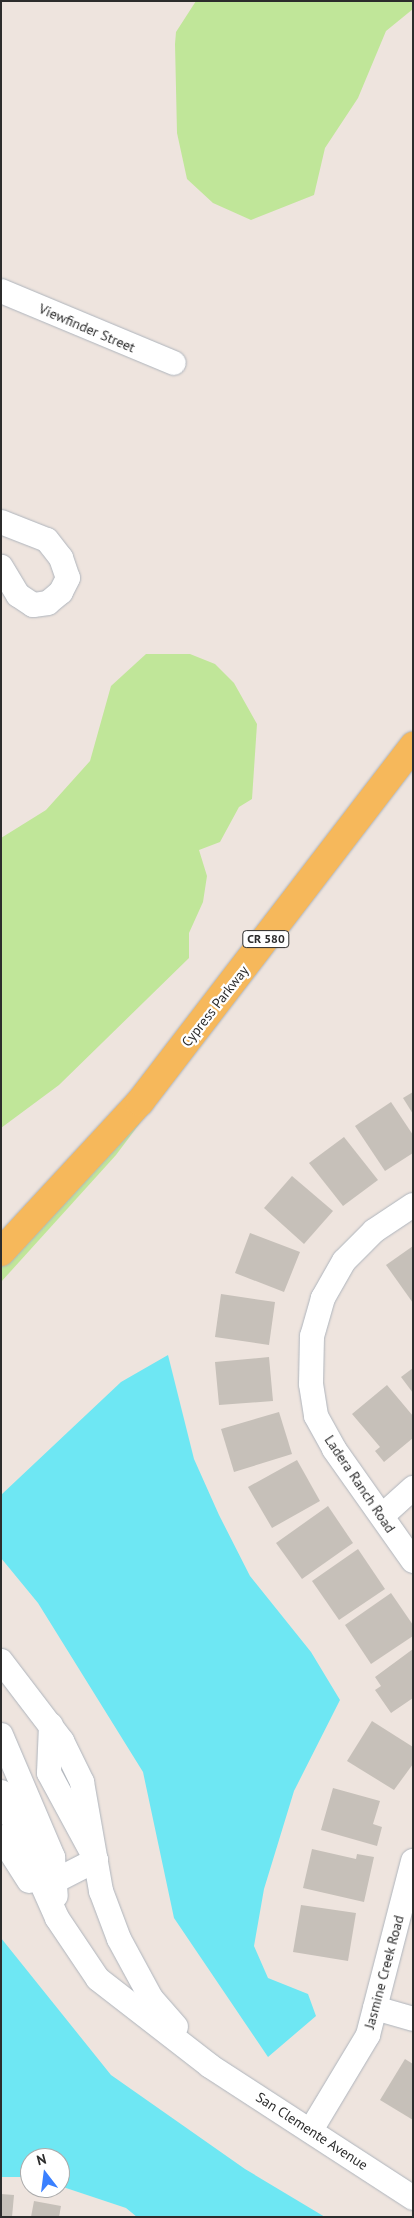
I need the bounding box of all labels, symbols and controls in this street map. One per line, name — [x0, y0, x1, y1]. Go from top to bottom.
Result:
street label: Viewfinder Street — [36, 300, 138, 356]
road number: CR 580 — [242, 930, 290, 949]
street label: Cypress Parkway — [178, 962, 252, 1050]
street label: Ladera Ranch Road — [321, 1432, 399, 1536]
street label: Jasmine Creek Road — [361, 1913, 407, 2031]
street label: San Clemente Avenue — [253, 2088, 371, 2174]
north arrow — [20, 2148, 70, 2198]
text: N — [35, 2150, 48, 2169]

